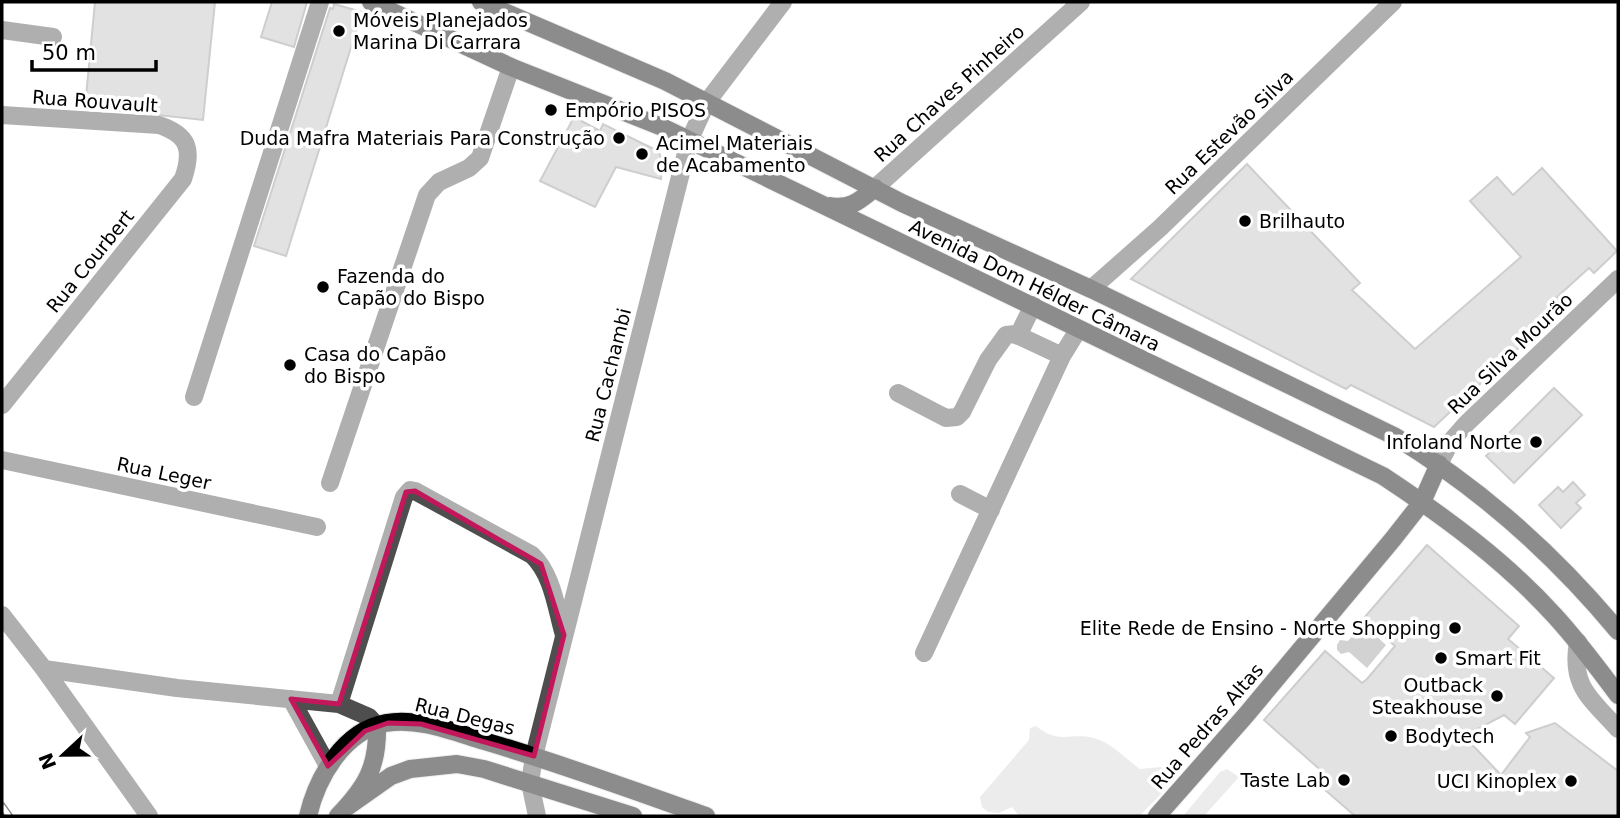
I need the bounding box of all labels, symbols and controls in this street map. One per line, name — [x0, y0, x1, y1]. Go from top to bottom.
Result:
place label: Móveis Planejados Marina Di Carrara — [353, 9, 528, 53]
street label: Rua Chaves Pinheiro — [869, 20, 1029, 166]
marker: Móveis Planejados Marina Di Carrara — [331, 23, 347, 39]
scale bar — [32, 28, 156, 72]
text: 50 m — [42, 41, 96, 65]
street label: Rua Estevão Silva — [1161, 65, 1297, 199]
street label: Rua Rouvault — [32, 86, 158, 116]
place label: Empório PISOS — [565, 99, 706, 121]
marker: Empório PISOS — [543, 102, 559, 118]
place label: Duda Mafra Materiais Para Construção — [240, 127, 605, 149]
marker: Duda Mafra Materiais Para Construção — [611, 130, 627, 146]
place label: Acimel Materiais de Acabamento — [656, 132, 813, 176]
marker: Acimel Materiais de Acabamento — [634, 146, 650, 162]
street label: Rua Courbert — [42, 205, 138, 317]
place label: Brilhauto — [1259, 210, 1345, 232]
marker: Brilhauto — [1237, 213, 1253, 229]
street label: Avenida Dom Hélder Câmara — [906, 215, 1164, 355]
place label: Fazenda do Capão do Bispo — [337, 265, 485, 309]
marker: Fazenda do Capão do Bispo — [315, 279, 331, 295]
street label: Rua Silva Mourão — [1443, 288, 1577, 418]
street label: Rua Cachambi — [581, 306, 635, 444]
place label: Casa do Capão do Bispo — [304, 343, 446, 387]
marker: Casa do Capão do Bispo — [282, 357, 298, 373]
place label: Infoland Norte — [1386, 431, 1522, 453]
marker: Infoland Norte — [1528, 434, 1544, 450]
street label: Rua Leger — [115, 452, 213, 494]
place label: Elite Rede de Ensino - Norte Shopping — [1080, 617, 1441, 639]
marker: Elite Rede de Ensino - Norte Shopping — [1447, 620, 1463, 636]
place label: Smart Fit — [1455, 647, 1541, 669]
marker: Smart Fit — [1433, 650, 1449, 666]
street label: Rua Pedras Altas — [1146, 659, 1268, 793]
place label: Outback Steakhouse — [1372, 674, 1483, 718]
marker: Outback Steakhouse — [1489, 688, 1505, 704]
street label: Rua Degas — [413, 693, 517, 739]
north arrow — [28, 720, 98, 790]
place label: Bodytech — [1405, 725, 1495, 747]
marker: Bodytech — [1383, 728, 1399, 744]
text: N — [34, 750, 60, 773]
place label: Taste Lab — [1240, 769, 1330, 791]
place label: UCI Kinoplex — [1437, 770, 1557, 792]
marker: Taste Lab — [1336, 772, 1352, 788]
marker: UCI Kinoplex — [1563, 773, 1579, 789]

